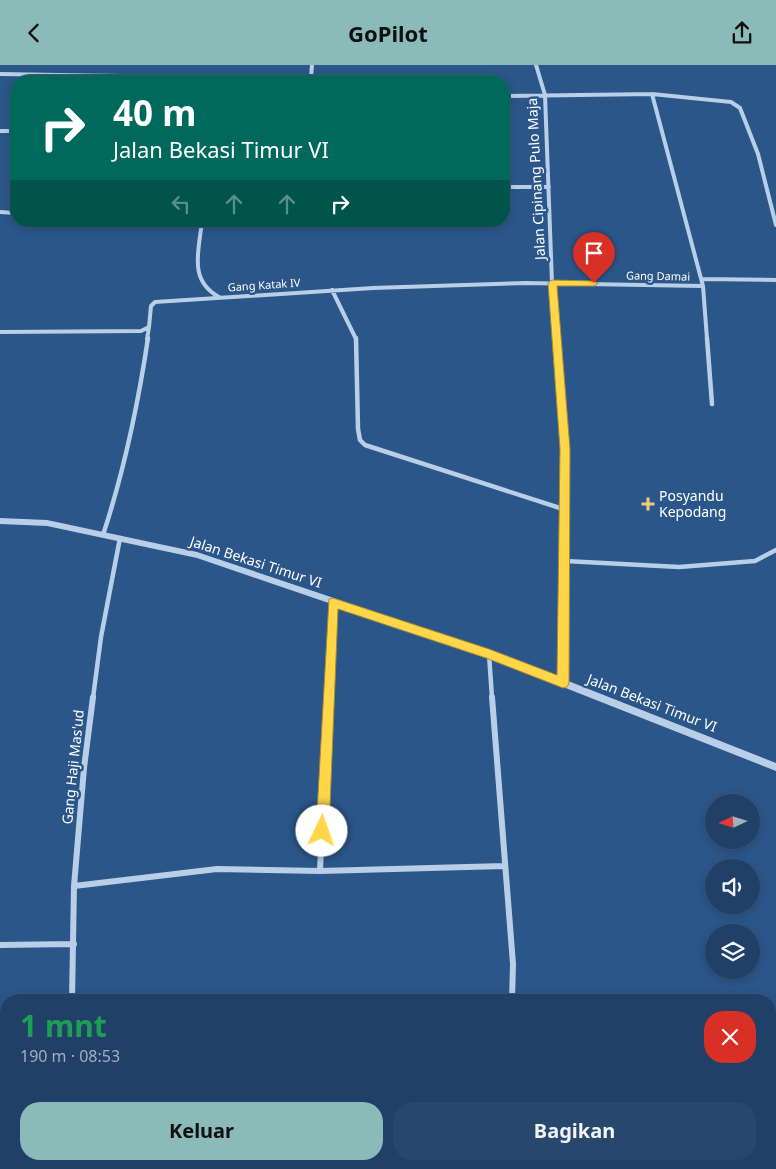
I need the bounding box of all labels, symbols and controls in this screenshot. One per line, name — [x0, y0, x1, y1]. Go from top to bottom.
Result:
text: GoPilot — [348, 18, 428, 48]
icon: back — [20, 19, 48, 47]
icon: share — [728, 19, 756, 47]
text: 40 m — [113, 89, 196, 136]
icon: right — [30, 95, 95, 160]
street label: Jalan Cipinang Pulo Maja — [522, 97, 549, 263]
text: Jalan Bekasi Timur VI — [113, 134, 329, 164]
icon: left — [167, 190, 195, 218]
icon: ahead — [220, 190, 248, 218]
icon: ahead — [273, 190, 301, 218]
icon: right — [326, 190, 354, 218]
pin — [573, 232, 615, 283]
icon: arrive — [580, 239, 608, 267]
street label: Gang Damai — [626, 267, 690, 284]
street label: Gang Katak IV — [227, 274, 301, 295]
place label: Posyandu Kepodang — [659, 486, 726, 521]
marker: Posyandu Kepodang — [641, 497, 655, 511]
street label: Jalan Bekasi Timur VI — [186, 531, 325, 592]
street label: Jalan Bekasi Timur VI — [583, 668, 720, 736]
street label: Gang Haji Mas'ud — [57, 709, 88, 825]
north arrow — [705, 794, 760, 849]
map controls — [705, 794, 760, 979]
position arrow — [295, 804, 347, 856]
button: sound — [705, 859, 760, 914]
button: layers — [705, 924, 760, 979]
text: 1 mnt — [20, 1005, 107, 1046]
button: close — [704, 1011, 756, 1063]
text: 190 m · 08:53 — [20, 1045, 120, 1067]
button: Keluar — [20, 1102, 383, 1160]
button: Bagikan — [393, 1102, 756, 1160]

